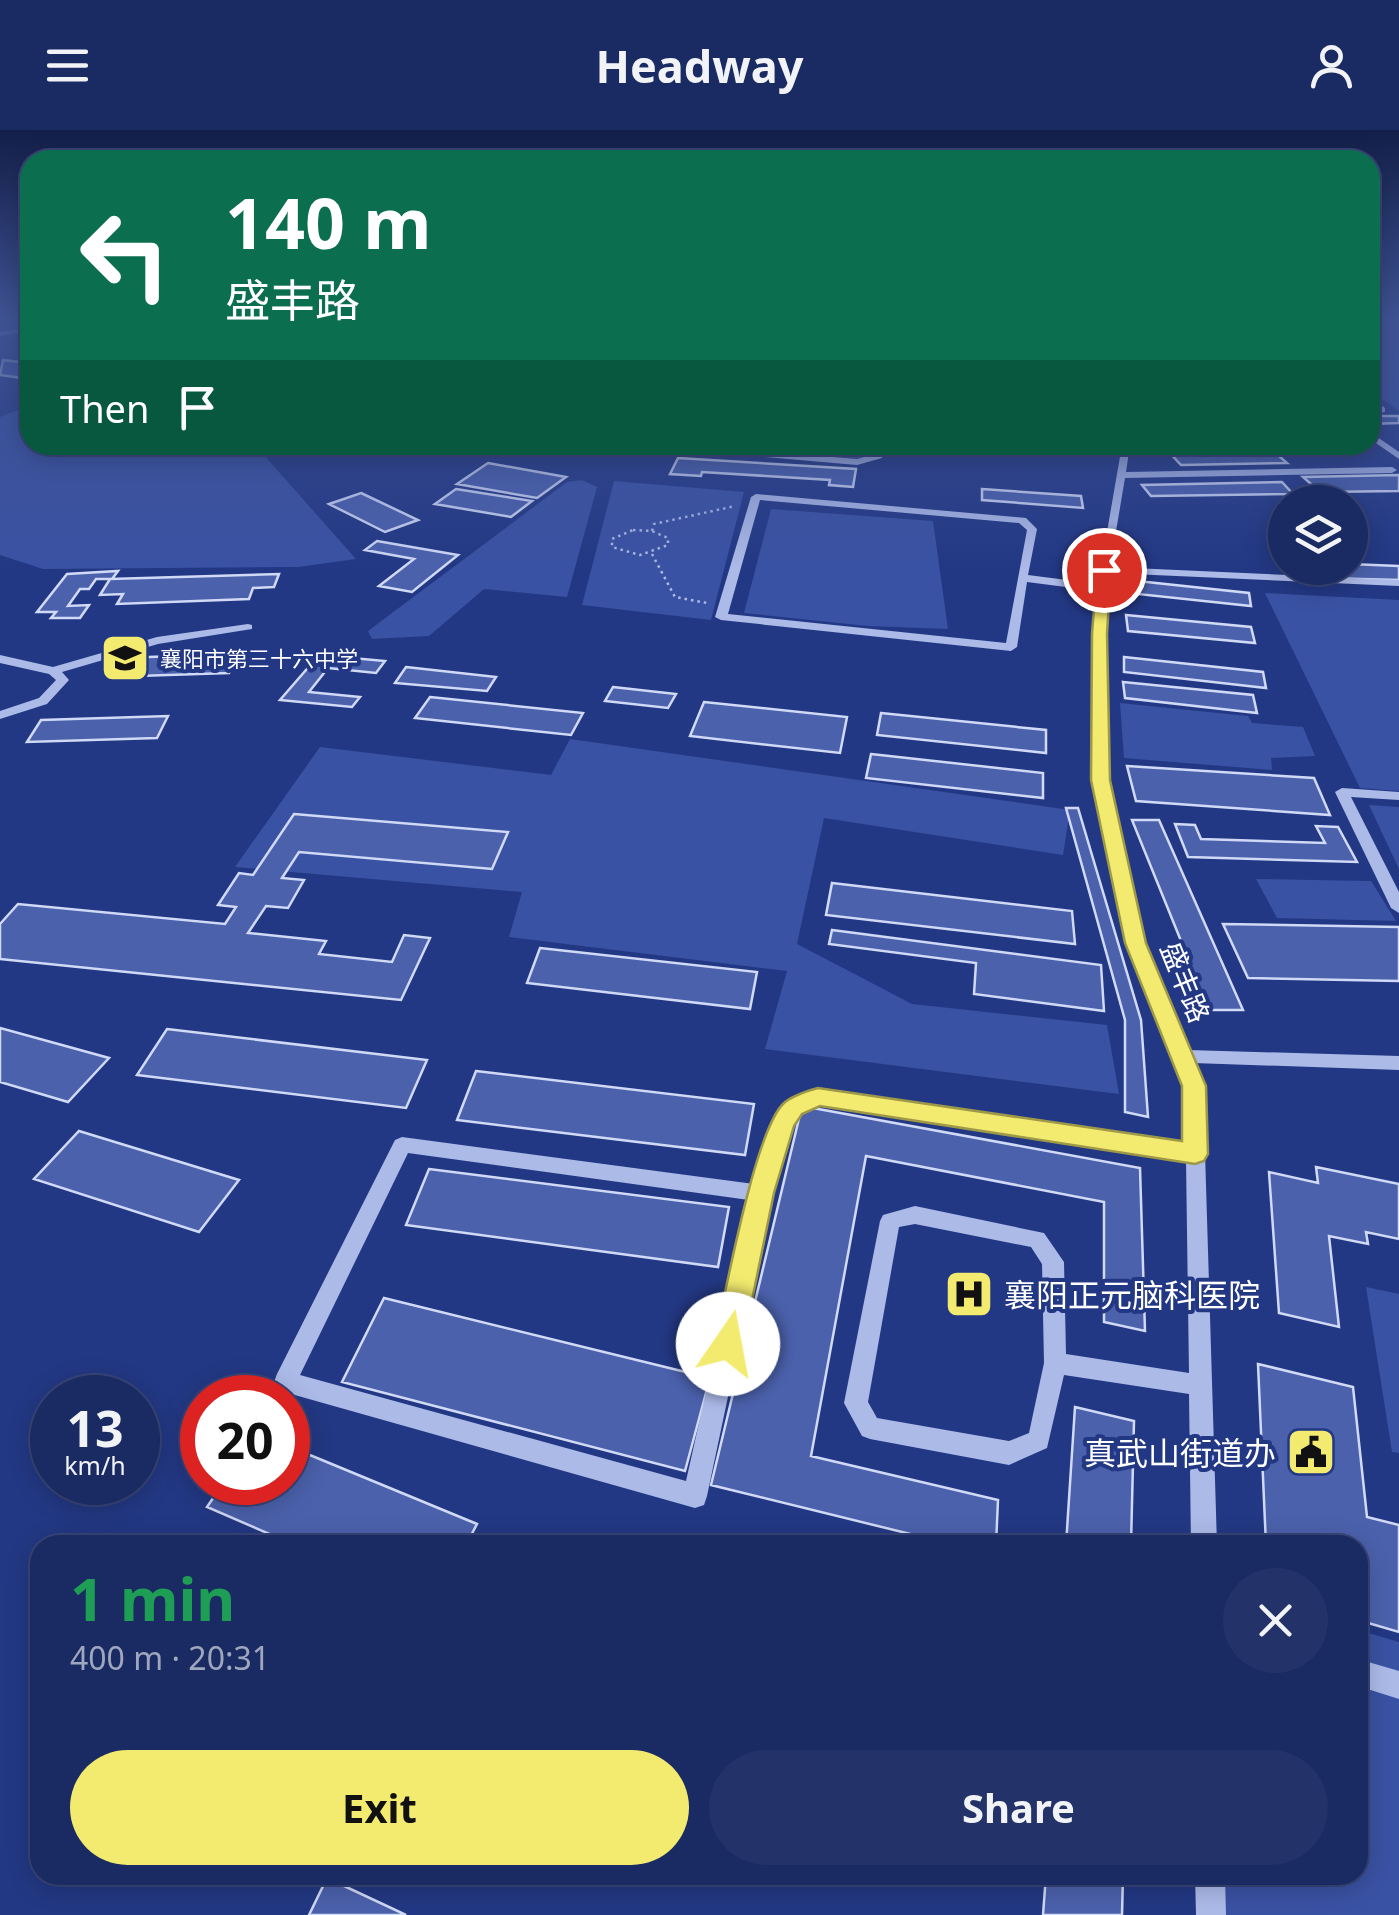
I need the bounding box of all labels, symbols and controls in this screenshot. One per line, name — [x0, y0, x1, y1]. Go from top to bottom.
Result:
text: Headway — [596, 35, 803, 96]
icon: menu — [40, 38, 95, 93]
icon: person — [1304, 38, 1359, 93]
text: 140 m — [225, 174, 432, 270]
icon: left — [60, 190, 190, 320]
text: 盛丰路 — [225, 269, 360, 330]
icon: arrive — [170, 380, 225, 435]
text: Then — [60, 382, 150, 434]
map controls — [1268, 485, 1368, 585]
button: layers — [1268, 485, 1368, 585]
pin — [1062, 528, 1147, 613]
icon: arrive — [1077, 543, 1132, 598]
school or university icon: 襄阳市第三十六中学 — [99, 632, 151, 684]
place label: 襄阳市第三十六中学 — [160, 643, 358, 673]
street label: 盛丰路 — [1153, 936, 1219, 1028]
hospital icon: 襄阳正元脑科医院 — [943, 1268, 995, 1320]
place label: 襄阳正元脑科医院 — [1004, 1273, 1260, 1316]
position arrow — [676, 1292, 780, 1396]
speed limit sign: 20 — [180, 1375, 310, 1505]
text: 13 — [66, 1394, 124, 1462]
public building icon: 真武山街道办 — [1285, 1426, 1337, 1478]
place label: 真武山街道办 — [1084, 1431, 1276, 1474]
text: km/h — [64, 1448, 126, 1482]
text: 1 min — [70, 1557, 235, 1639]
button: close — [1223, 1568, 1328, 1673]
text: 400 m · 20:31 — [70, 1636, 270, 1679]
button: Exit — [70, 1750, 689, 1865]
button: Share — [709, 1750, 1328, 1865]

